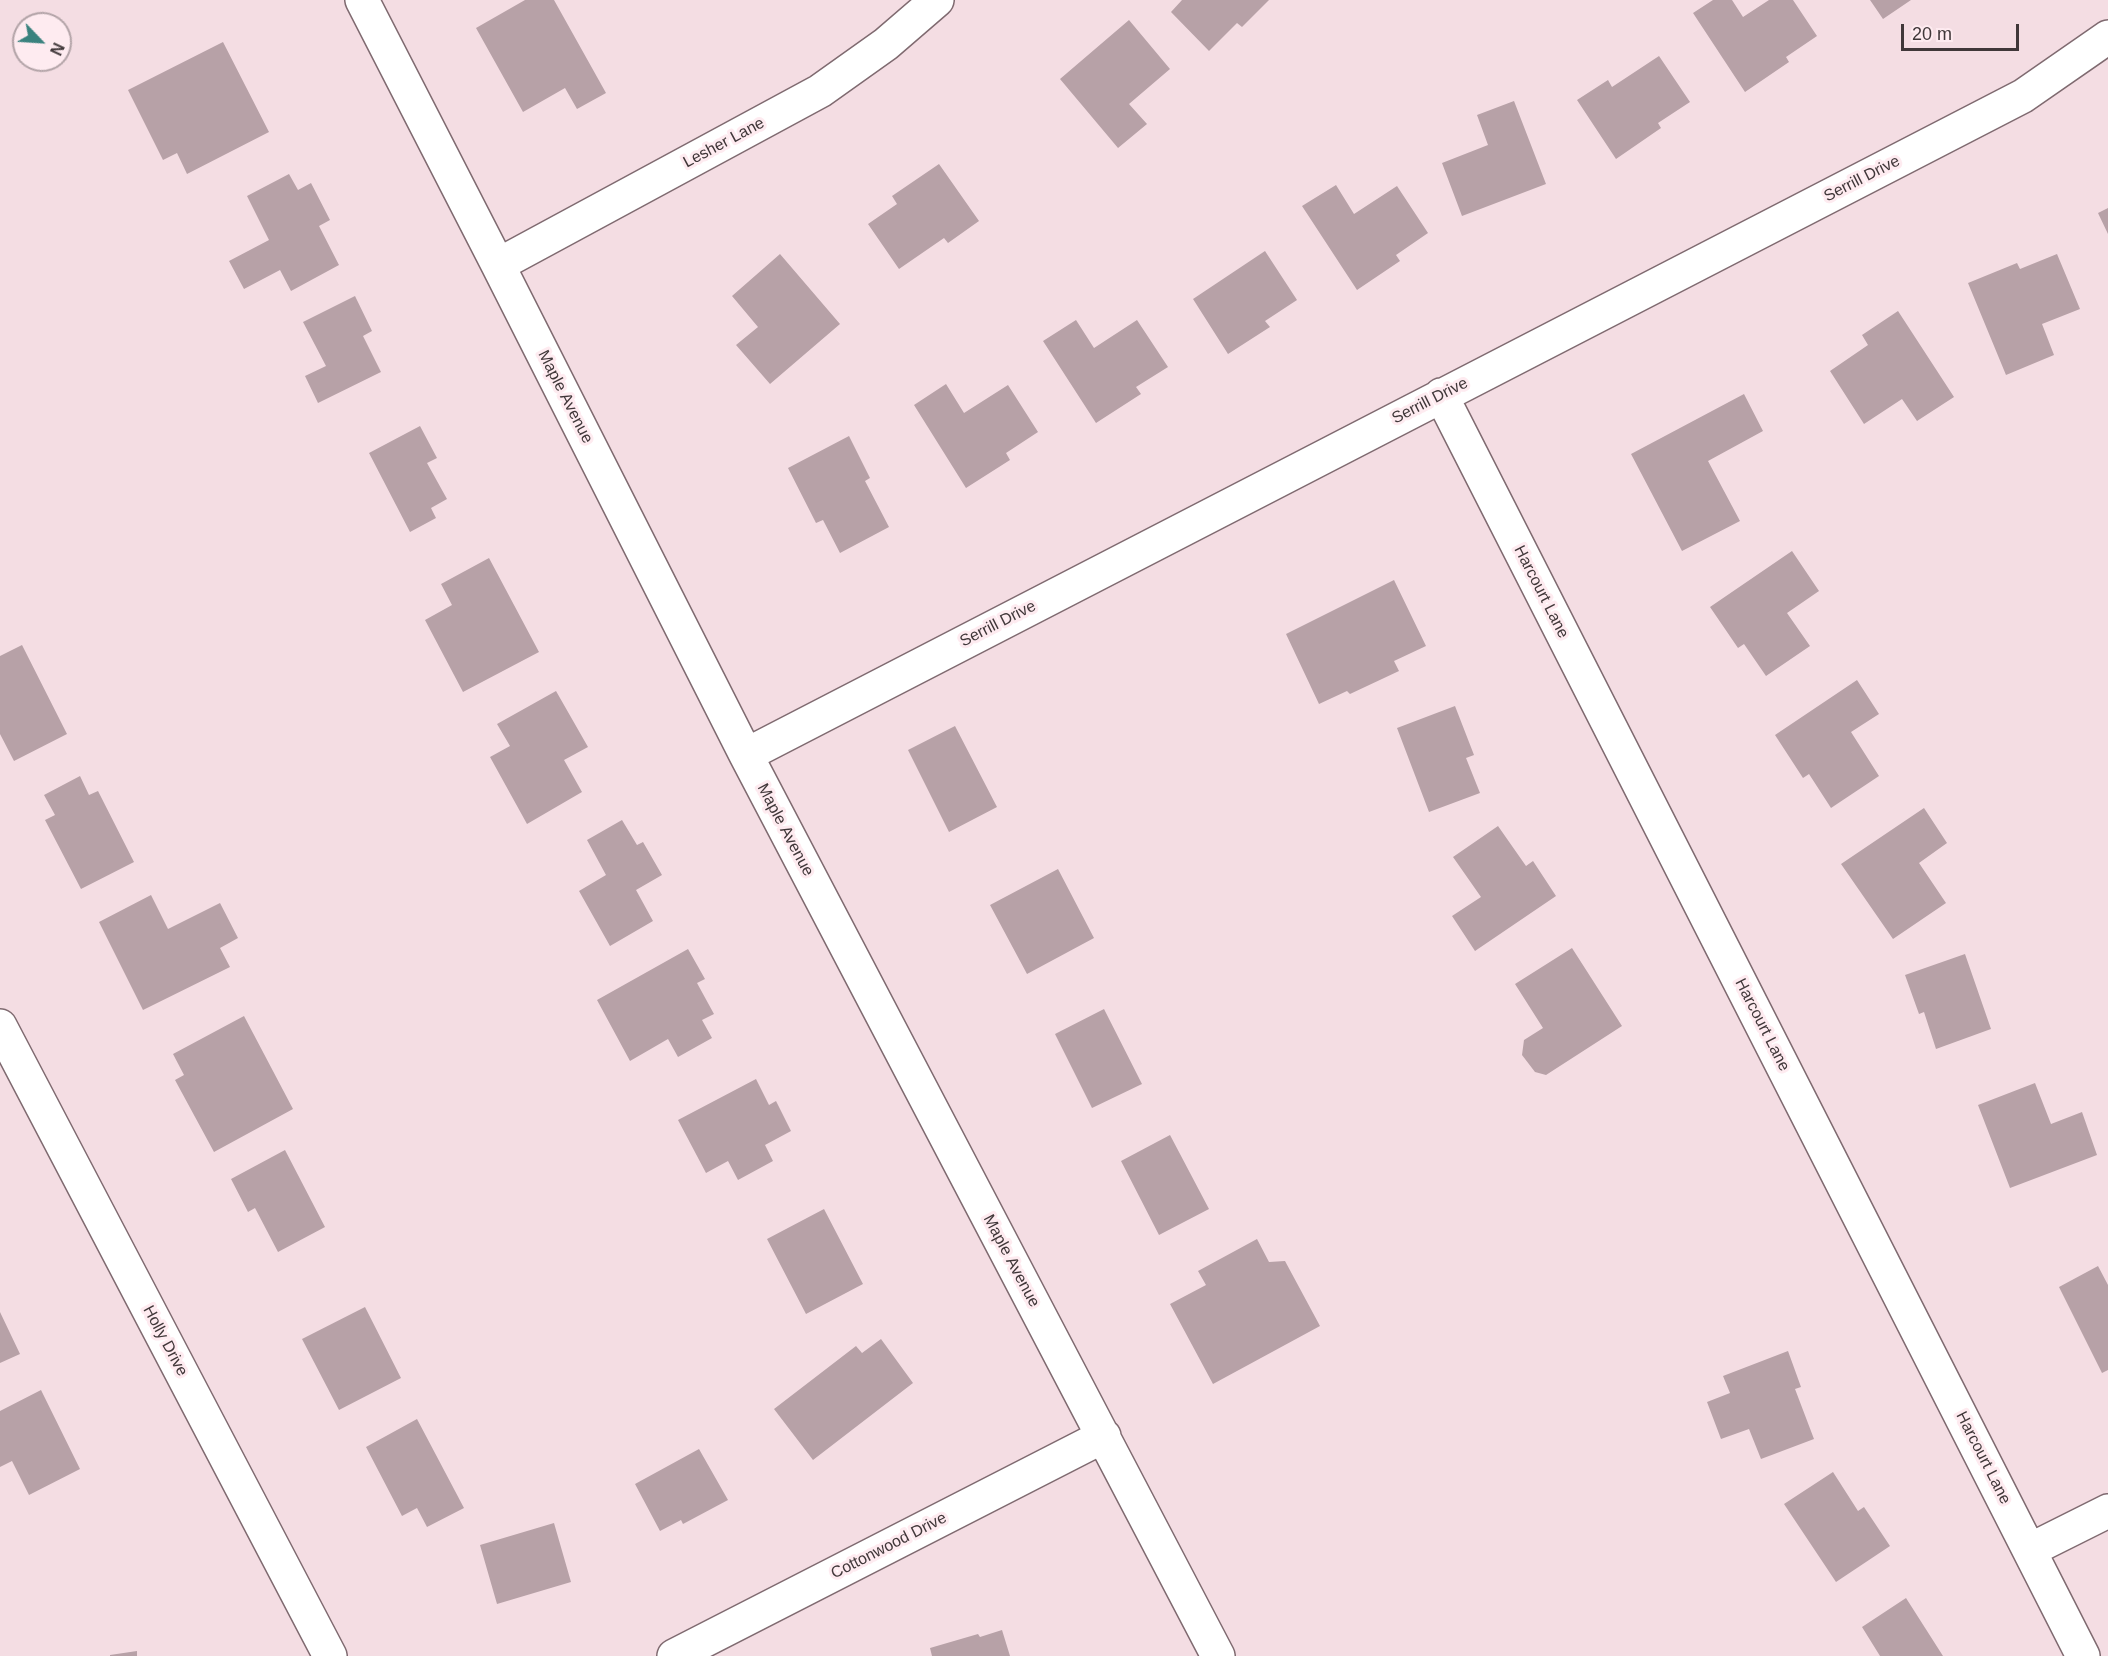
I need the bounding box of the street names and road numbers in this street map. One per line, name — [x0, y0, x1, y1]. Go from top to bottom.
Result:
street label: Lesher Lane — [680, 114, 768, 172]
street label: Serrill Drive — [1821, 152, 1903, 206]
street label: Maple Avenue — [533, 347, 597, 447]
street label: Serrill Drive — [1389, 374, 1471, 428]
street label: Harcourt Lane — [1509, 542, 1573, 642]
street label: Serrill Drive — [957, 597, 1039, 651]
street label: Maple Avenue — [753, 780, 817, 880]
street label: Harcourt Lane — [1730, 975, 1794, 1075]
street label: Maple Avenue — [979, 1211, 1043, 1311]
street label: Holly Drive — [138, 1302, 192, 1380]
street label: Harcourt Lane — [1951, 1408, 2015, 1508]
street label: Cottonwood Drive — [828, 1509, 950, 1583]

